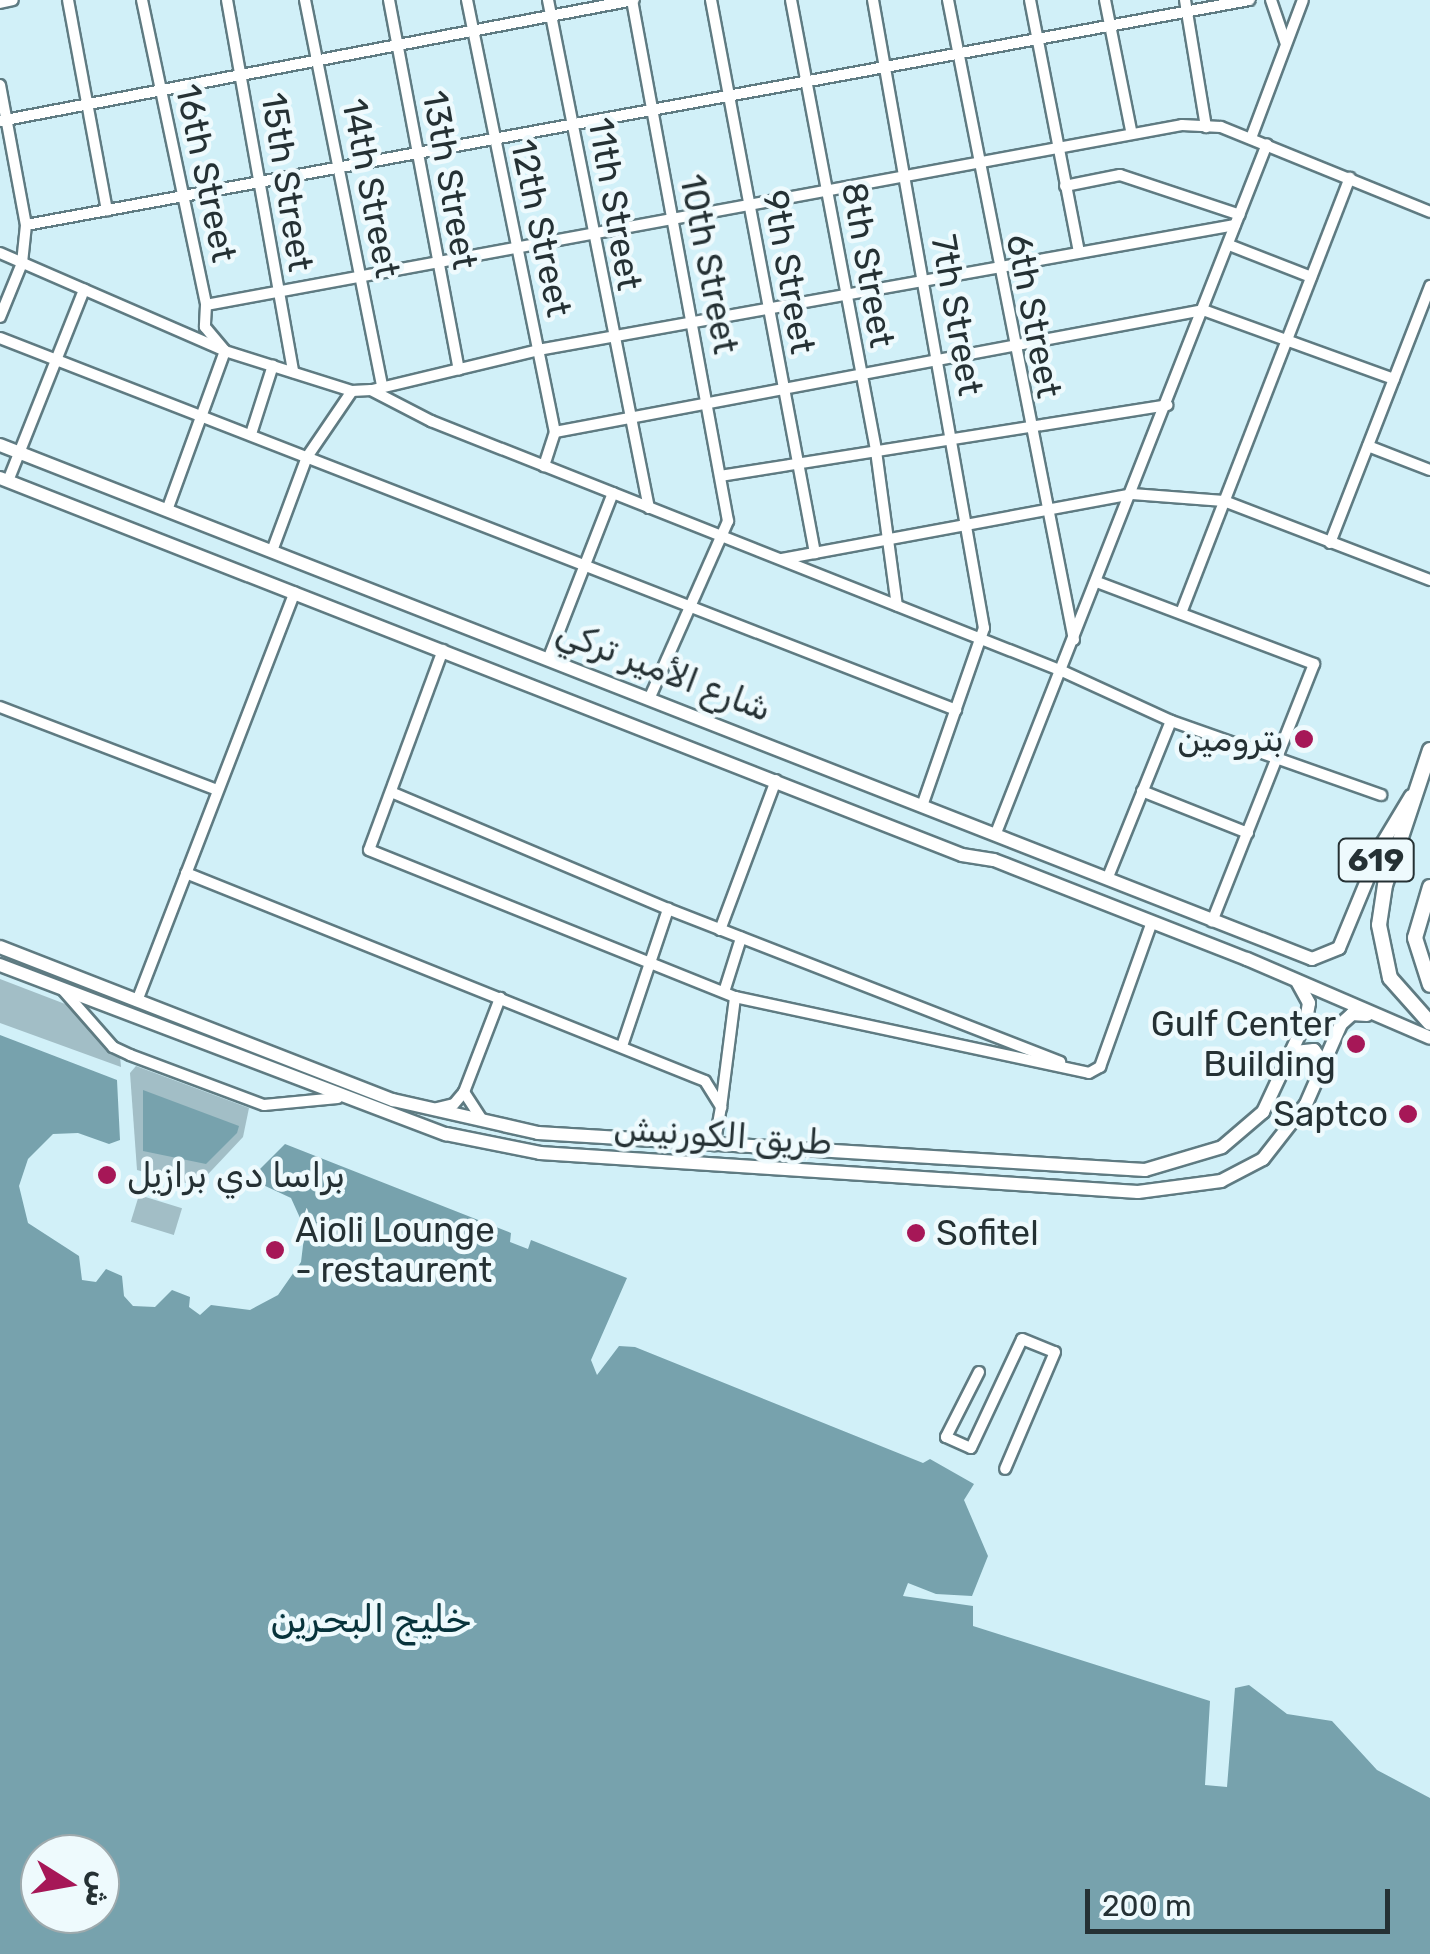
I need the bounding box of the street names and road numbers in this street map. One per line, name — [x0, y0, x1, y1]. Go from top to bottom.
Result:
street label: 16th Street — [167, 80, 245, 266]
street label: 13th Street — [414, 87, 486, 273]
street label: 15th Street — [252, 90, 322, 274]
street label: 14th Street — [333, 95, 409, 281]
street label: 11th Street — [579, 114, 651, 294]
street label: 12th Street — [502, 135, 580, 321]
street label: 10th Street — [671, 171, 747, 357]
street label: 8th Street — [833, 179, 903, 351]
street label: 9th Street — [754, 187, 824, 357]
street label: 7th Street — [922, 231, 992, 399]
street label: 6th Street — [998, 231, 1070, 401]
street label: شارع الأمير تركي — [551, 610, 777, 730]
road number: 619 — [1336, 833, 1416, 887]
street label: طريق الكورنيش — [612, 1106, 834, 1164]

